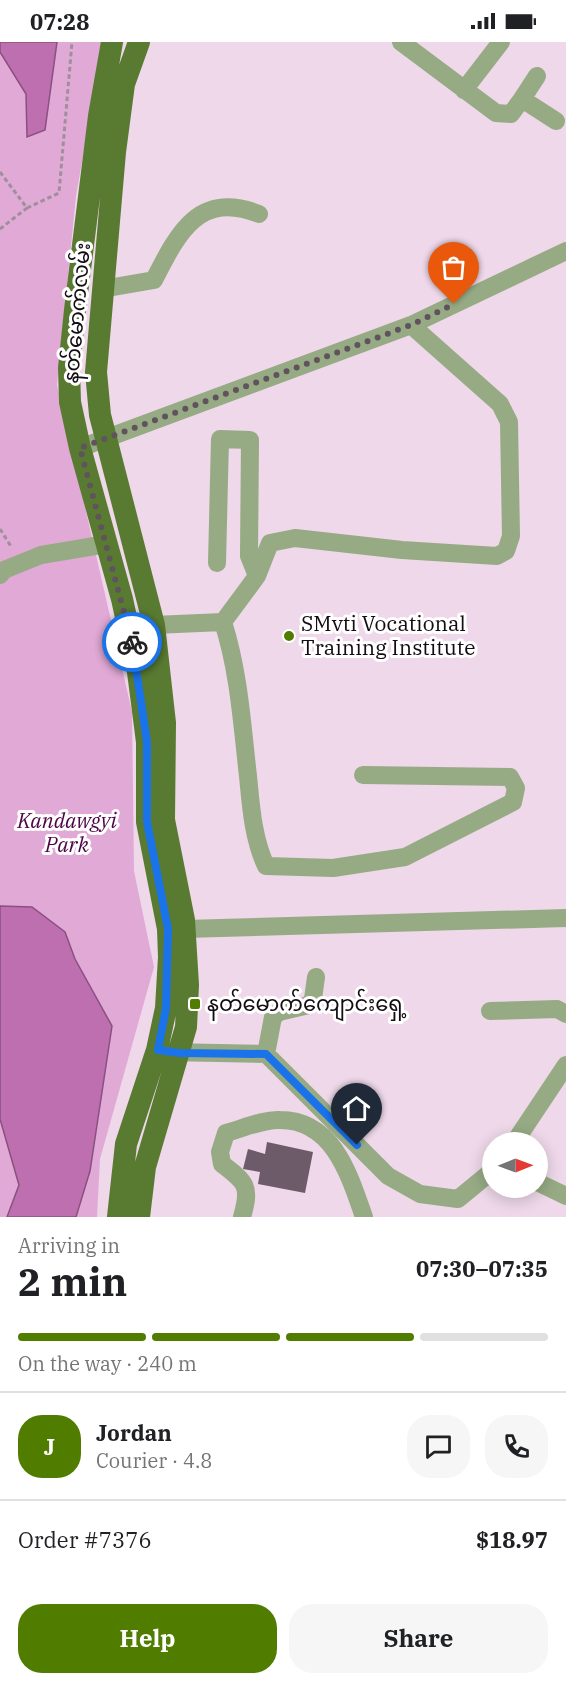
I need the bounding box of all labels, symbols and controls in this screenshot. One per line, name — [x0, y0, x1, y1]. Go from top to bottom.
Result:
text: 07:28 — [30, 7, 89, 36]
street label: နတ်မောက်လမ်း — [55, 241, 100, 385]
pin — [428, 242, 479, 304]
icon: bag — [437, 251, 470, 284]
place label: SMvti Vocational Training Institute — [301, 609, 475, 661]
courier — [102, 612, 162, 672]
icon: bike — [116, 626, 149, 659]
marker: SMvti Vocational Training Institute — [282, 629, 296, 643]
park label: Kandawgyi Park — [16, 806, 117, 858]
place label: နတ်မောက်ကျောင်းရှေ့ — [207, 988, 407, 1022]
marker: နတ်မောက်ကျောင်းရှေ့ — [188, 997, 202, 1011]
pin — [331, 1083, 382, 1145]
icon: home — [340, 1092, 373, 1125]
north arrow — [482, 1132, 548, 1198]
map controls — [482, 1132, 548, 1198]
text: Arriving in — [18, 1232, 120, 1259]
text: 07:30–07:35 — [416, 1254, 548, 1283]
text: 2 min — [18, 1256, 127, 1307]
text: On the way · 240 m — [18, 1350, 197, 1377]
button: chat — [407, 1415, 470, 1478]
button: phone — [485, 1415, 548, 1478]
text: Jordan — [96, 1418, 172, 1447]
text: J — [44, 1432, 55, 1461]
text: Courier · 4.8 — [96, 1447, 212, 1474]
text: Order #7376 — [18, 1525, 152, 1554]
text: $18.97 — [476, 1525, 548, 1554]
button: Help — [18, 1604, 277, 1673]
button: Share — [289, 1604, 548, 1673]

